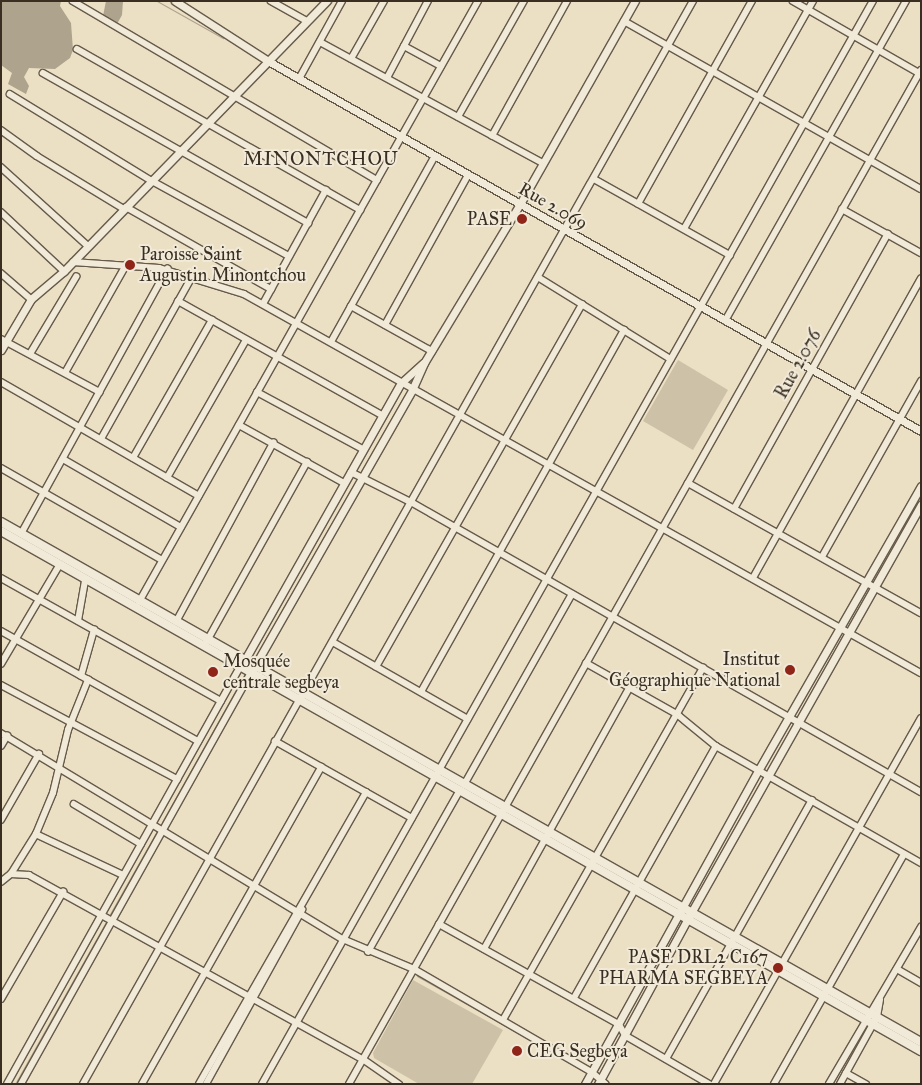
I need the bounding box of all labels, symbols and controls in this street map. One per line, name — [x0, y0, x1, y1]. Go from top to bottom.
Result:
district label: MINONTCHOU — [242, 148, 400, 170]
street label: Rue 2.069 — [515, 178, 591, 234]
place label: PASE — [467, 208, 512, 230]
marker: PASE — [516, 213, 528, 225]
place label: Paroisse Saint Augustin Minontchou — [140, 244, 306, 286]
marker: Paroisse Saint Augustin Minontchou — [124, 259, 136, 271]
street label: Rue 2.076 — [770, 326, 826, 402]
place label: Institut Géographique National — [609, 649, 780, 692]
place label: Mosquée centrale segbeya — [223, 651, 339, 694]
marker: Institut Géographique National — [784, 664, 796, 676]
marker: Mosquée centrale segbeya — [207, 666, 219, 678]
place label: PASE DRL2 C167 PHARMA SEGBEYA — [599, 947, 768, 990]
marker: PASE DRL2 C167 PHARMA SEGBEYA — [772, 962, 784, 974]
place label: CEG Segbeya — [527, 1040, 628, 1062]
marker: CEG Segbeya — [511, 1045, 523, 1057]

